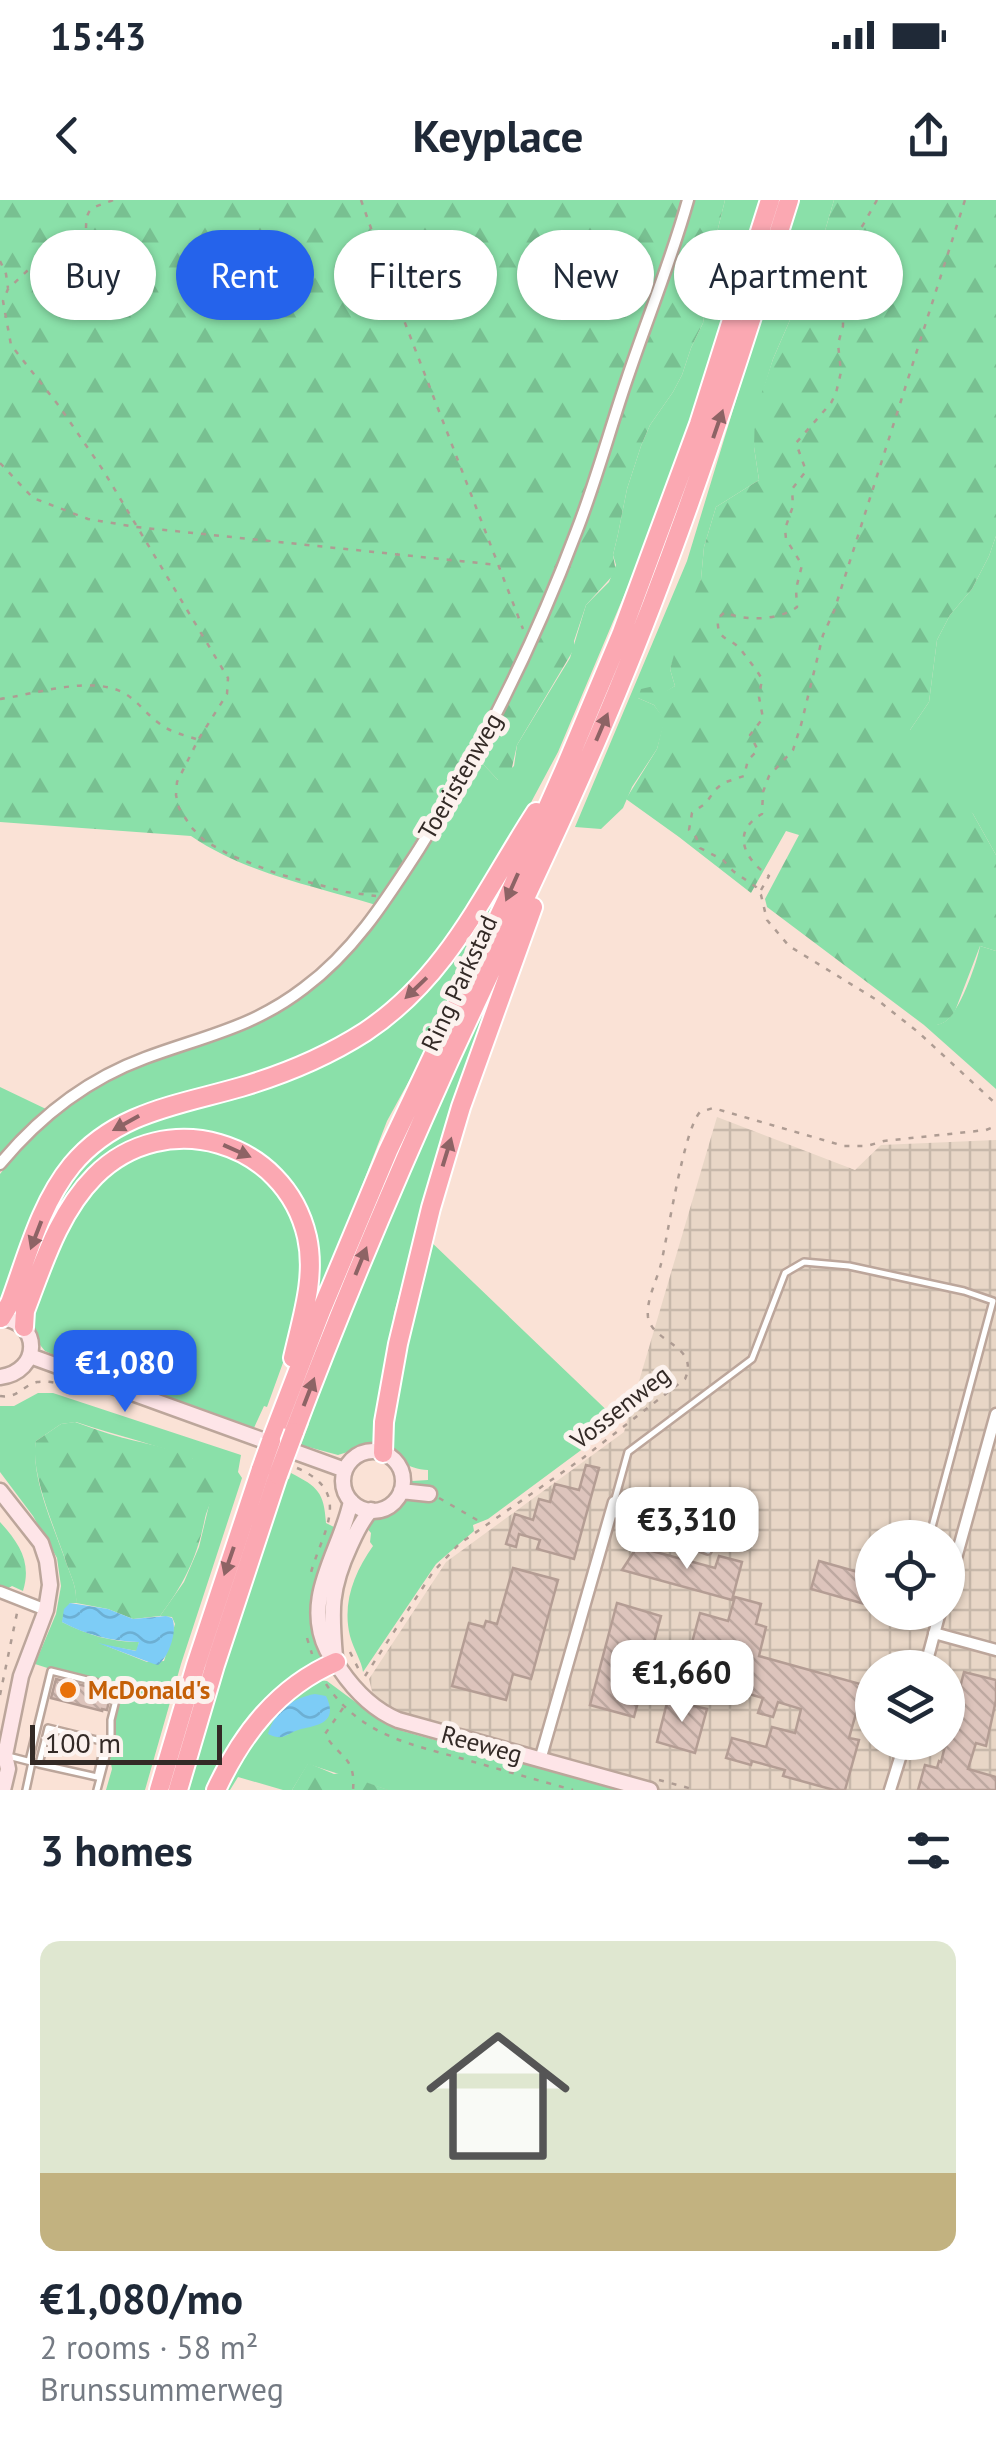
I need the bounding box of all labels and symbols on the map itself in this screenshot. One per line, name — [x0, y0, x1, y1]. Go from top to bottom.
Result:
one-way arrow — [711, 408, 726, 438]
street label: Toeristenweg — [411, 707, 509, 845]
one-way arrow — [594, 712, 610, 742]
one-way arrow — [504, 872, 520, 902]
street label: Ring Parkstad — [414, 910, 504, 1056]
one-way arrow — [405, 976, 429, 1000]
one-way arrow — [111, 1114, 140, 1131]
one-way arrow — [440, 1136, 455, 1167]
one-way arrow — [223, 1143, 252, 1159]
one-way arrow — [27, 1220, 43, 1250]
one-way arrow — [353, 1246, 369, 1276]
pin: €1,080 — [44, 1330, 206, 1415]
street label: Vossenweg — [563, 1358, 676, 1456]
one-way arrow — [302, 1377, 318, 1407]
pin: €3,310 — [606, 1487, 768, 1572]
one-way arrow — [221, 1547, 236, 1577]
pin: €1,660 — [601, 1640, 763, 1725]
place label: McDonald's — [88, 1674, 210, 1706]
marker: McDonald's — [57, 1679, 79, 1701]
street label: Reeweg — [438, 1718, 526, 1770]
scale bar — [30, 1720, 222, 1764]

